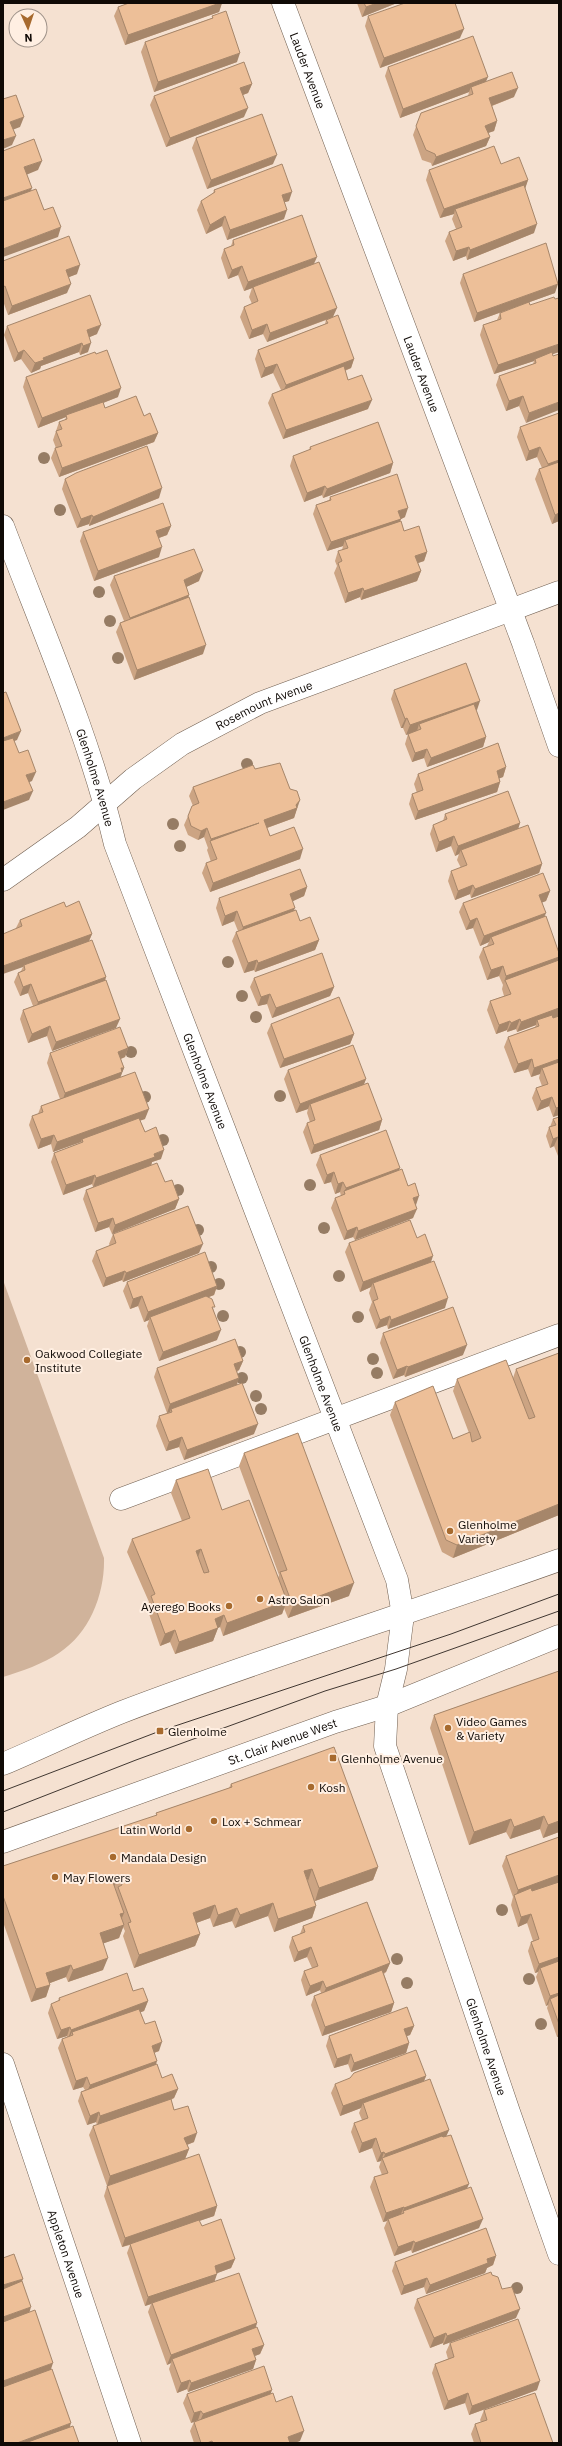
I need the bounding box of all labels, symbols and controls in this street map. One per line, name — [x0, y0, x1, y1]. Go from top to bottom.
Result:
north arrow — [8, 8, 48, 48]
street label: Lauder Avenue — [287, 30, 330, 111]
text: N — [24, 31, 33, 45]
street label: Lauder Avenue — [401, 334, 443, 414]
street label: Rosemount Avenue — [213, 677, 315, 733]
street label: Glenholme Avenue — [73, 726, 118, 828]
street label: Glenholme Avenue — [180, 1031, 231, 1131]
street label: Glenholme Avenue — [296, 1333, 347, 1434]
place label: Oakwood Collegiate Institute — [35, 1346, 143, 1375]
marker: Oakwood Collegiate Institute — [22, 1355, 32, 1365]
place label: Glenholme Variety — [458, 1517, 517, 1546]
marker: Glenholme Variety — [445, 1526, 455, 1536]
place label: Astro Salon — [268, 1592, 330, 1607]
marker: Astro Salon — [255, 1594, 265, 1604]
place label: Ayerego Books — [141, 1599, 221, 1614]
marker: Ayerego Books — [224, 1601, 234, 1611]
street label: St. Clair Avenue West — [226, 1714, 339, 1768]
place label: Video Games & Variety — [456, 1714, 527, 1743]
marker: Video Games & Variety — [443, 1723, 453, 1733]
place label: Glenholme — [168, 1724, 227, 1739]
marker: Glenholme — [155, 1726, 165, 1736]
place label: Glenholme Avenue — [341, 1751, 443, 1766]
marker: Glenholme Avenue — [328, 1753, 338, 1763]
place label: Kosh — [319, 1780, 346, 1795]
marker: Kosh — [306, 1782, 316, 1792]
place label: Lox + Schmear — [222, 1814, 302, 1829]
marker: Lox + Schmear — [209, 1816, 219, 1826]
place label: Latin World — [120, 1822, 181, 1837]
marker: Latin World — [184, 1824, 194, 1834]
place label: Mandala Design — [121, 1850, 206, 1865]
marker: Mandala Design — [108, 1852, 118, 1862]
place label: May Flowers — [63, 1870, 131, 1885]
marker: May Flowers — [50, 1872, 60, 1882]
street label: Glenholme Avenue — [463, 1996, 510, 2098]
street label: Appleton Avenue — [45, 2208, 88, 2300]

